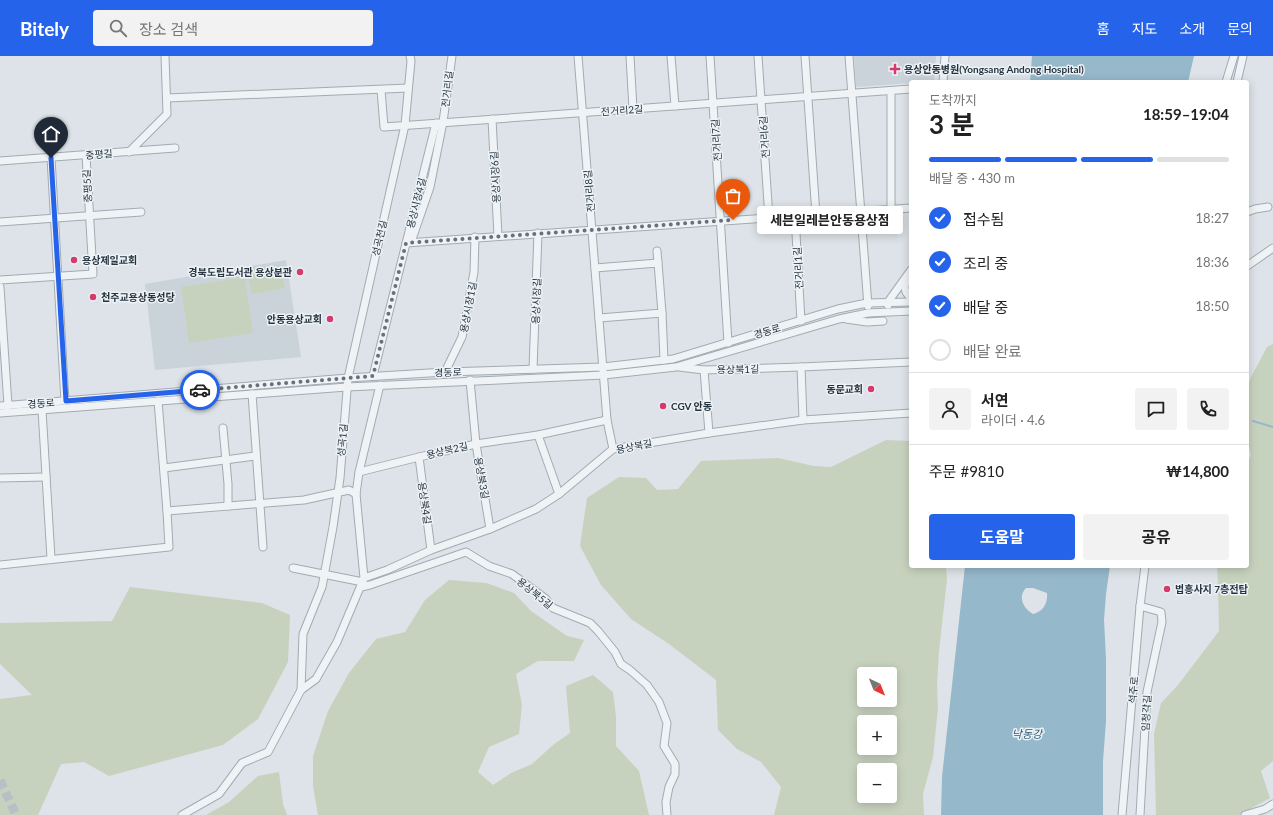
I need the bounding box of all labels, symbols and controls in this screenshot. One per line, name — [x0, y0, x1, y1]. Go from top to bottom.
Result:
search box — [93, 10, 373, 46]
text: Bitely — [20, 17, 69, 40]
icon: search — [107, 17, 129, 39]
text: 장소 검색 — [139, 20, 198, 38]
text: 홈 — [1097, 20, 1110, 37]
text: 지도 — [1132, 20, 1157, 37]
text: 소개 — [1179, 20, 1205, 37]
text: 문의 — [1227, 20, 1253, 37]
marker: 용상안동병원(Yongsang Andong Hospital) — [889, 63, 901, 75]
place label: 용상안동병원(Yongsang Andong Hospital) — [904, 63, 1084, 75]
street label: 전거리길 — [439, 70, 455, 108]
text: 도착까지 — [929, 92, 977, 108]
street label: 전거리2길 — [600, 103, 644, 117]
text: 18:59–19:04 — [1143, 105, 1229, 123]
text: 3 분 — [929, 108, 974, 140]
street label: 전거리6길 — [757, 115, 771, 159]
pin — [34, 117, 68, 158]
street label: 전거리7길 — [709, 118, 723, 162]
icon: home — [40, 123, 62, 145]
street label: 중평길 — [85, 147, 113, 161]
street label: 용상시장6길 — [488, 151, 502, 203]
street label: 중평5길 — [80, 169, 94, 203]
street label: 전거리8길 — [581, 169, 597, 213]
text: 배달 중 · 430 m — [929, 170, 1015, 186]
street label: 용상시장4길 — [404, 176, 428, 230]
pin — [716, 179, 750, 220]
icon: bag — [722, 185, 744, 207]
callout: 세븐일레븐안동용상점 — [757, 206, 903, 234]
icon: check — [929, 207, 951, 229]
text: 접수됨 — [963, 210, 1004, 228]
text: 18:27 — [1196, 210, 1229, 226]
text: 세븐일레븐안동용상점 — [770, 212, 890, 228]
street label: 성곡천길 — [369, 219, 389, 257]
street label: 전거리1길 — [791, 246, 805, 290]
icon: check — [929, 251, 951, 273]
place label: 용상제일교회 — [82, 254, 137, 266]
text: 조리 중 — [963, 254, 1008, 272]
text: 18:36 — [1196, 254, 1229, 270]
marker: 용상제일교회 — [69, 255, 79, 265]
place label: 경북도립도서관 용상분관 — [188, 266, 292, 278]
marker: 경북도립도서관 용상분관 — [295, 267, 305, 277]
street label: 용상시장길 — [529, 278, 543, 324]
street label: 용상시장1길 — [457, 280, 479, 334]
place label: 천주교용상동성당 — [101, 291, 175, 303]
marker: 천주교용상동성당 — [88, 292, 98, 302]
icon: check — [929, 295, 951, 317]
text: 배달 중 — [963, 298, 1008, 316]
text: 18:50 — [1196, 298, 1229, 314]
place label: 안동용상교회 — [267, 313, 322, 325]
marker: 안동용상교회 — [325, 314, 335, 324]
street label: 경동로 — [752, 321, 782, 341]
text: 배달 완료 — [963, 342, 1022, 360]
street label: 용상북1길 — [717, 363, 759, 375]
street label: 경동로 — [434, 366, 462, 378]
courier — [180, 370, 220, 410]
icon: car — [189, 379, 211, 401]
place label: 동문교회 — [826, 383, 863, 395]
marker: 동문교회 — [866, 384, 876, 394]
button: person — [929, 388, 971, 430]
button: chat — [1135, 388, 1177, 430]
button: phone — [1187, 388, 1229, 430]
text: 서연 — [981, 391, 1009, 409]
street label: 경동로 — [27, 396, 55, 410]
place label: CGV 안동 — [671, 400, 712, 412]
marker: CGV 안동 — [658, 401, 668, 411]
text: 라이더 · 4.6 — [981, 412, 1045, 428]
street label: 성곡1길 — [335, 423, 349, 457]
street label: 용상북길 — [615, 437, 653, 455]
street label: 용상북2길 — [425, 439, 469, 461]
street label: 용상북3길 — [472, 456, 492, 500]
text: 주문 #9810 — [929, 462, 1004, 480]
text: ₩14,800 — [1166, 462, 1229, 480]
street label: 용상북4길 — [416, 481, 434, 525]
button: 도움말 — [929, 514, 1075, 560]
button: 공유 — [1083, 514, 1229, 560]
street label: 용상북5길 — [515, 575, 555, 611]
place label: 법흥사지 7층전탑 — [1175, 583, 1248, 595]
marker: 법흥사지 7층전탑 — [1162, 584, 1172, 594]
north arrow — [857, 667, 897, 707]
map controls — [857, 667, 897, 803]
street label: 석주로 — [1126, 676, 1140, 704]
street label: 임청각길 — [1139, 694, 1153, 732]
button: + — [857, 715, 897, 755]
water label: 낙동강 — [1012, 727, 1044, 740]
button: − — [857, 763, 897, 803]

